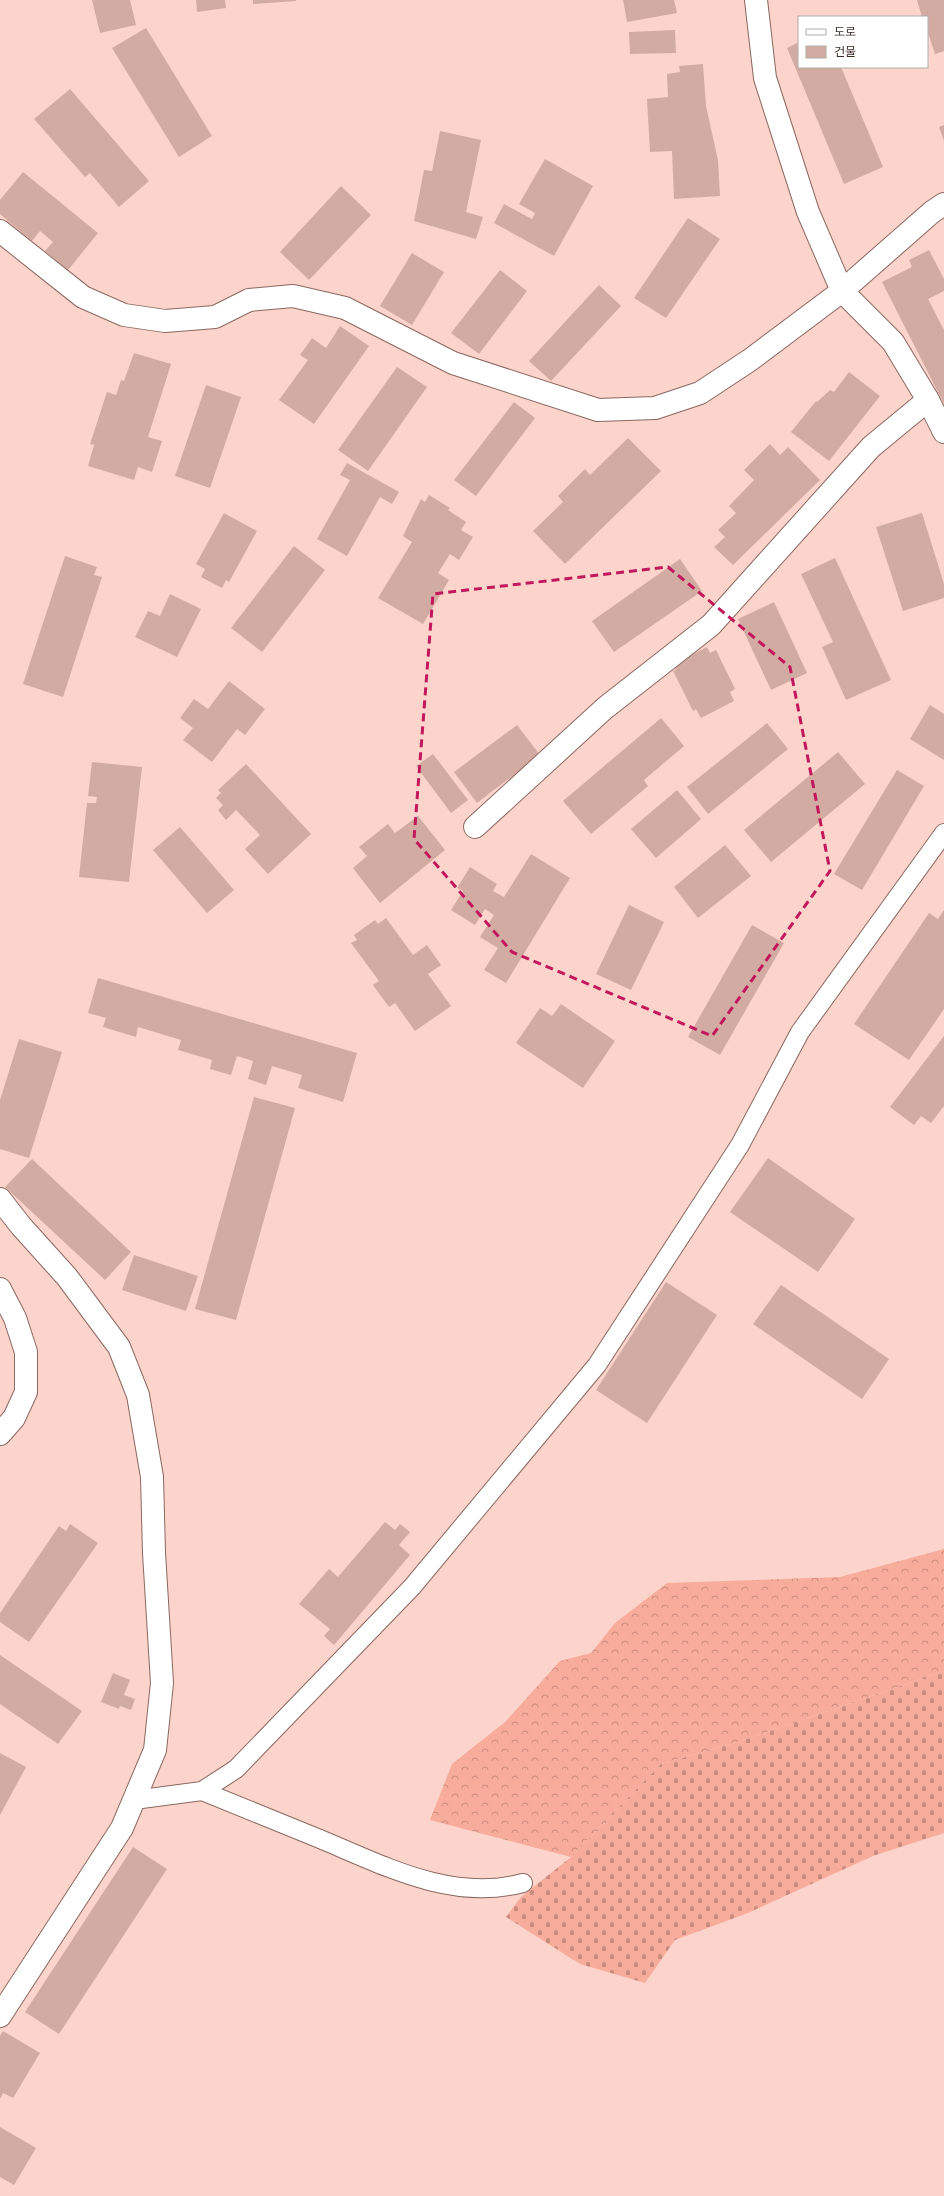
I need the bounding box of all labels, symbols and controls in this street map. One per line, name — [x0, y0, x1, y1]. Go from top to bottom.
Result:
legend — [798, 16, 928, 68]
text: 도로 — [834, 25, 856, 39]
text: 건물 — [834, 45, 856, 59]

